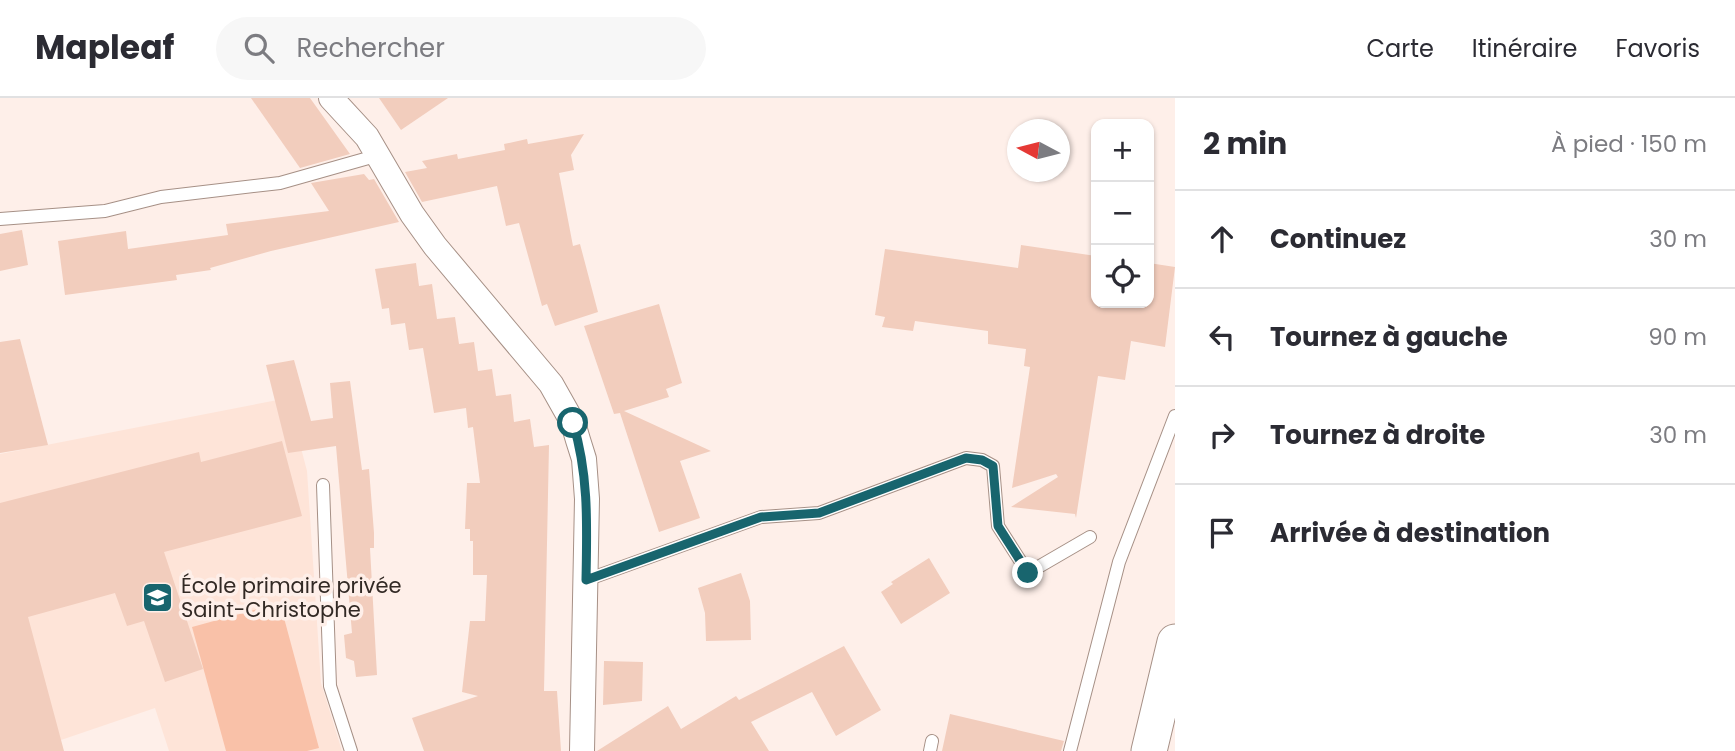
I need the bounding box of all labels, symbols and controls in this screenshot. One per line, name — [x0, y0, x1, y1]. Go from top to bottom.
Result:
search box — [216, 17, 706, 80]
text: Mapleaf — [35, 24, 174, 71]
icon: search — [240, 29, 278, 67]
text: Rechercher — [296, 30, 445, 66]
text: Carte — [1366, 32, 1434, 65]
text: Itinéraire — [1472, 32, 1577, 65]
text: Favoris — [1615, 32, 1700, 65]
north arrow — [1007, 119, 1070, 182]
map controls — [1091, 119, 1154, 308]
button: + — [1091, 119, 1154, 182]
text: 2 min — [1203, 122, 1287, 165]
text: À pied · 150 m — [1551, 128, 1707, 160]
button: − — [1091, 182, 1154, 245]
icon: ahead — [1203, 220, 1241, 258]
text: Continuez — [1270, 221, 1406, 257]
text: 30 m — [1649, 223, 1707, 255]
button: locate — [1091, 245, 1154, 308]
icon: left — [1203, 318, 1241, 356]
text: Tournez à gauche — [1270, 319, 1508, 355]
text: 90 m — [1648, 321, 1707, 353]
route start — [557, 407, 588, 438]
icon: right — [1203, 416, 1241, 454]
text: Tournez à droite — [1270, 417, 1485, 453]
text: 30 m — [1649, 419, 1707, 451]
icon: arrive — [1203, 514, 1241, 552]
text: Arrivée à destination — [1270, 515, 1550, 551]
route end — [1012, 557, 1043, 588]
place label: École primaire privée Saint-Christophe — [181, 571, 401, 624]
school or university icon: École primaire privée Saint-Christophe — [141, 580, 175, 614]

